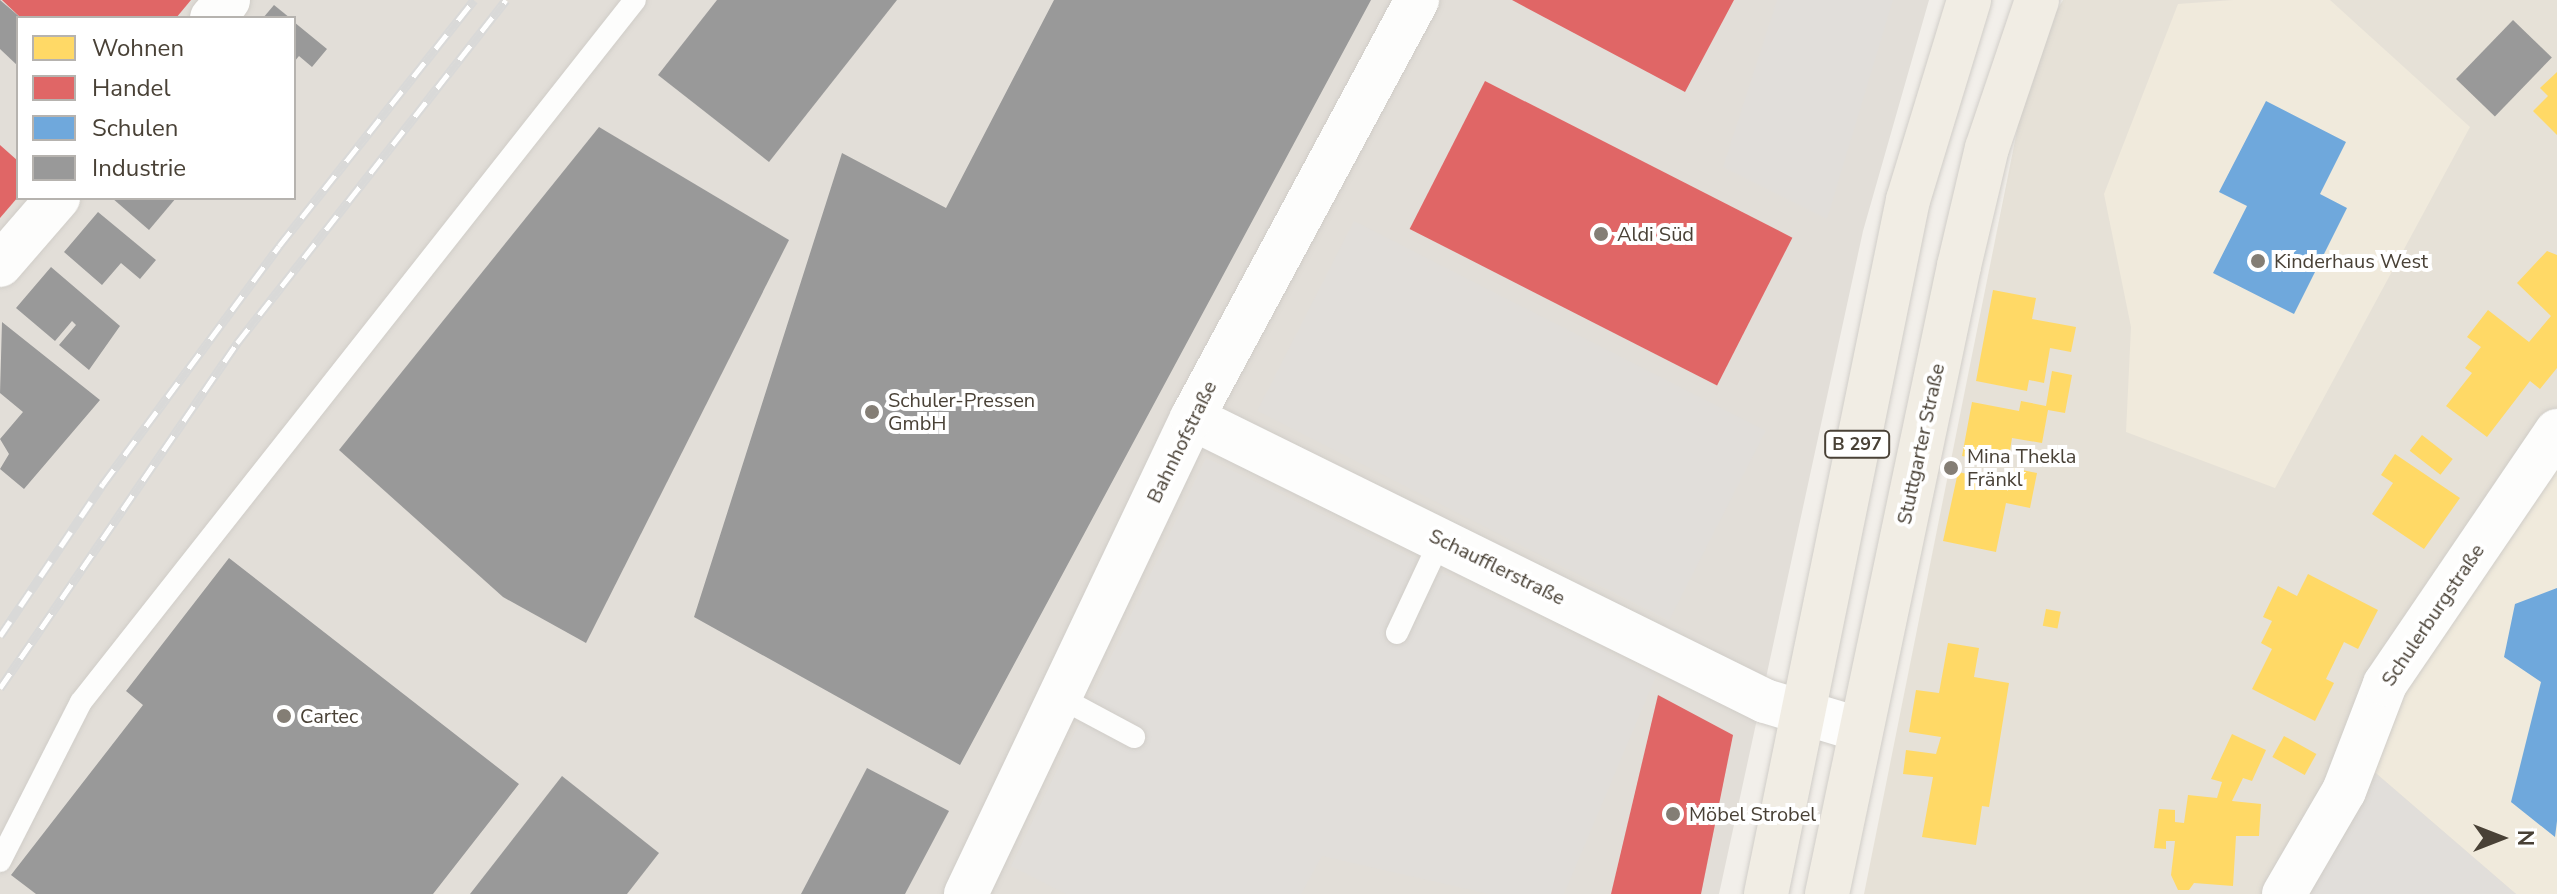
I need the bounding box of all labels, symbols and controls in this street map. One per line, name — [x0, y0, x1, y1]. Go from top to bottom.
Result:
legend — [16, 16, 296, 200]
text: Wohnen — [92, 32, 184, 64]
text: Handel — [92, 72, 170, 104]
text: Schulen — [92, 112, 178, 144]
text: Industrie — [92, 152, 186, 184]
place label: Aldi Süd — [1617, 222, 1694, 246]
marker: Aldi Süd — [1592, 225, 1610, 243]
place label: Kinderhaus West — [2274, 249, 2428, 273]
marker: Kinderhaus West — [2249, 252, 2267, 270]
street label: Stuttgarter Straße — [1892, 361, 1950, 527]
street label: Bahnhofstraße — [1142, 377, 1222, 507]
place label: Schuler-Pressen GmbH — [888, 388, 1035, 435]
marker: Schuler-Pressen GmbH — [863, 403, 881, 421]
road number: B 297 — [1823, 430, 1891, 458]
place label: Mina Thekla Fränkl — [1967, 444, 2076, 491]
marker: Mina Thekla Fränkl — [1942, 459, 1960, 477]
street label: Schaufflerstraße — [1425, 524, 1569, 610]
street label: Schulerburgstraße — [2376, 539, 2490, 691]
place label: Cartec — [300, 704, 358, 728]
marker: Cartec — [275, 707, 293, 725]
north arrow — [2461, 798, 2541, 878]
place label: Möbel Strobel — [1689, 802, 1816, 826]
marker: Möbel Strobel — [1664, 805, 1682, 823]
text: N — [2510, 830, 2540, 846]

